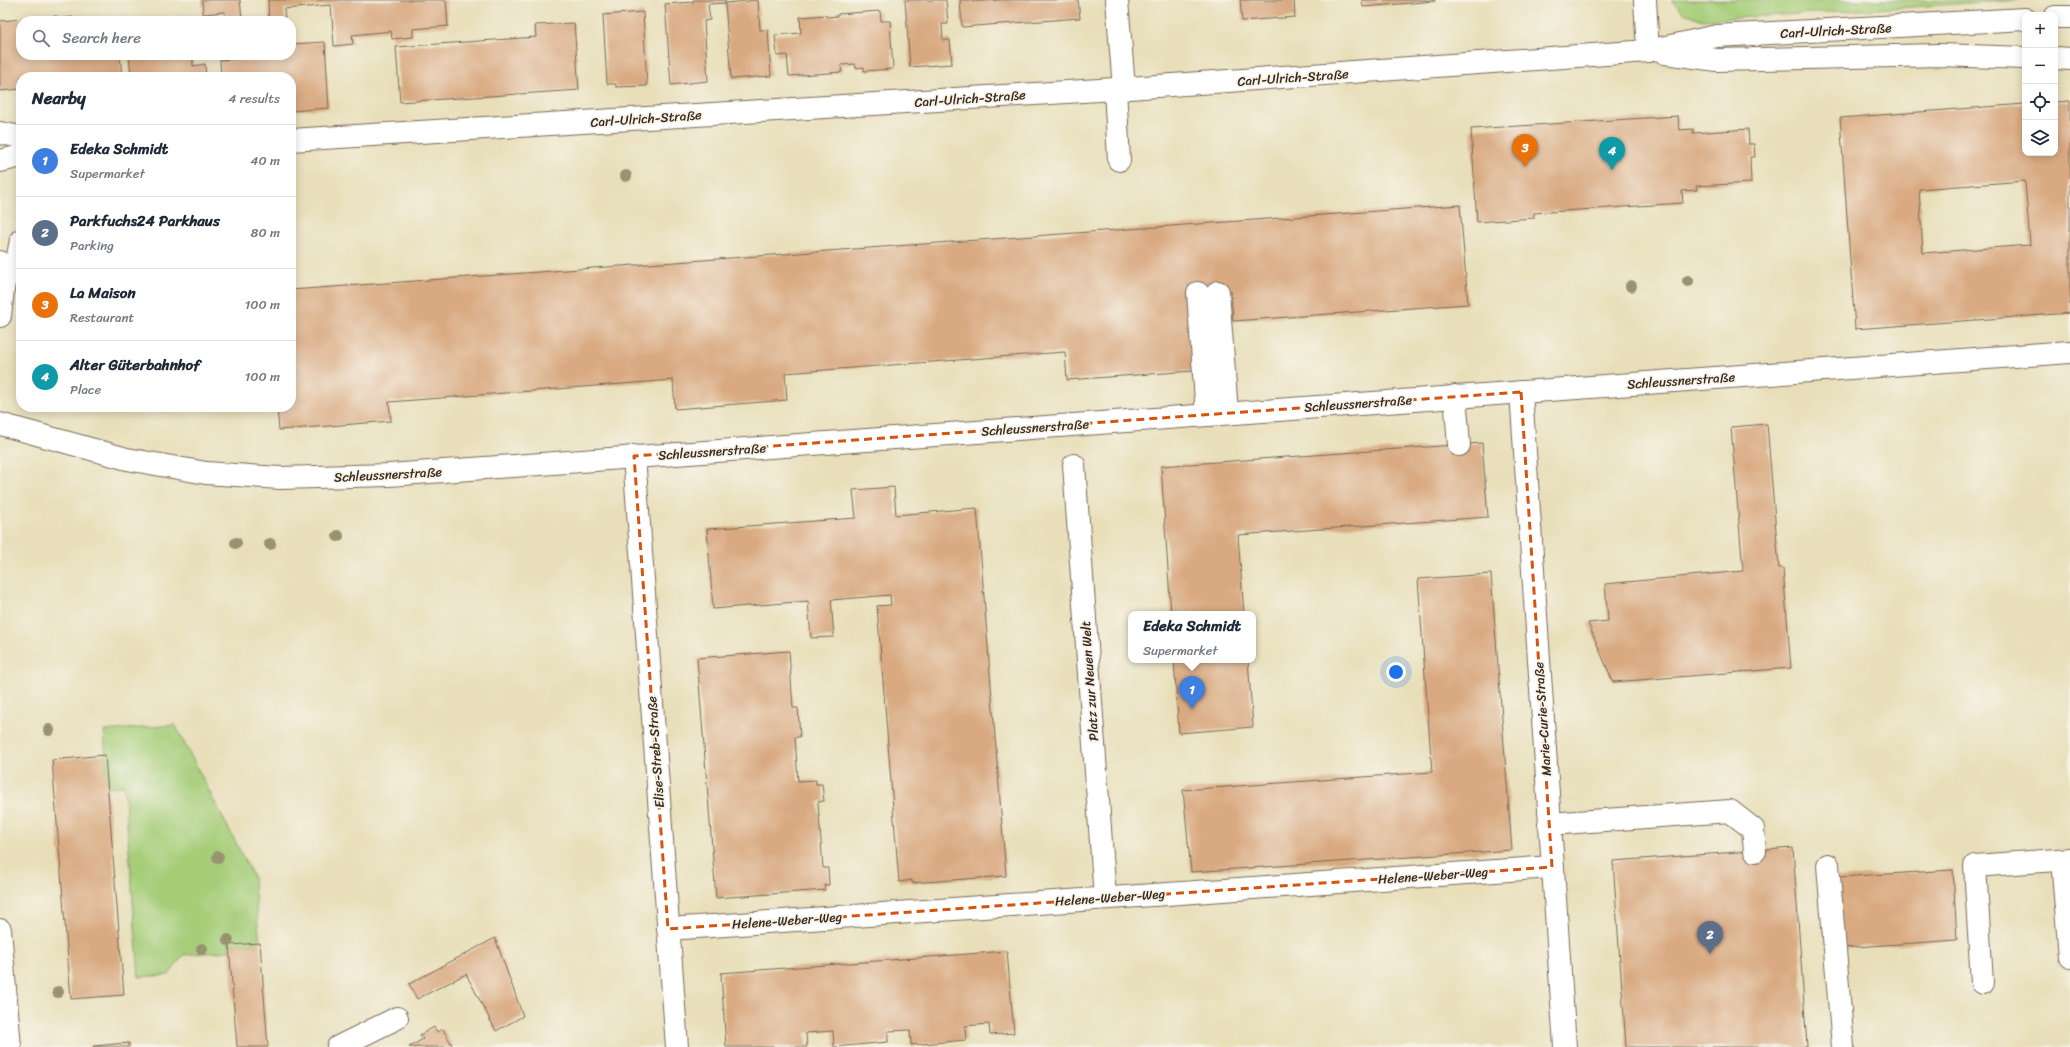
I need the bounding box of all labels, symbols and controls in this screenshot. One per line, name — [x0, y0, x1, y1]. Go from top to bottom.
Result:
map controls — [2022, 12, 2058, 156]
button: + — [2022, 12, 2058, 48]
search box — [16, 16, 296, 60]
street label: Carl-Ulrich-Straße — [1780, 16, 1893, 45]
text: Search here — [62, 25, 141, 51]
icon: search — [30, 27, 52, 49]
button: − — [2022, 48, 2058, 84]
street label: Carl-Ulrich-Straße — [1237, 62, 1350, 93]
text: Nearby — [32, 83, 86, 113]
street label: Carl-Ulrich-Straße — [914, 83, 1027, 114]
button: locate — [2022, 84, 2058, 120]
text: 4 results — [228, 87, 280, 110]
street label: Carl-Ulrich-Straße — [590, 103, 703, 134]
button: layers — [2022, 120, 2058, 156]
pin: 3 — [1512, 134, 1538, 167]
text: Edeka Schmidt — [70, 136, 168, 162]
pin: 4 — [1599, 137, 1625, 170]
text: 1 — [42, 149, 48, 172]
text: 40 m — [250, 149, 280, 172]
text: Supermarket — [70, 162, 145, 185]
text: Parkfuchs24 Parkhaus — [70, 208, 220, 234]
text: 2 — [41, 221, 49, 244]
text: 80 m — [251, 221, 280, 244]
text: Parking — [70, 234, 114, 257]
text: La Maison — [70, 280, 135, 306]
text: 3 — [41, 293, 49, 316]
text: 100 m — [245, 293, 280, 316]
text: Restaurant — [70, 306, 134, 329]
text: Alter Güterbahnhof — [70, 352, 200, 378]
text: 4 — [41, 365, 49, 388]
text: 100 m — [245, 365, 280, 388]
street label: Schleussnerstraße — [1626, 365, 1736, 396]
text: Place — [70, 378, 101, 401]
street label: Schleussnerstraße — [1303, 388, 1413, 419]
street label: Schleussnerstraße — [980, 412, 1090, 443]
street label: Schleussnerstraße — [657, 436, 767, 467]
street label: Schleussnerstraße — [333, 460, 443, 489]
popup — [1128, 611, 1256, 663]
text: Edeka Schmidt — [1143, 613, 1241, 639]
street label: Platz zur Neuen Welt — [1074, 620, 1105, 742]
text: Supermarket — [1143, 639, 1218, 662]
street label: Marie-Curie-Straße — [1527, 661, 1558, 777]
your location — [1386, 662, 1406, 682]
pin: 1 — [1179, 676, 1205, 709]
street label: Elise-Streb-Straße — [640, 695, 671, 809]
street label: Helene-Weber-Weg — [1377, 860, 1489, 891]
street label: Helene-Weber-Weg — [1054, 882, 1166, 913]
street label: Helene-Weber-Weg — [731, 905, 843, 936]
pin: 2 — [1697, 921, 1723, 954]

